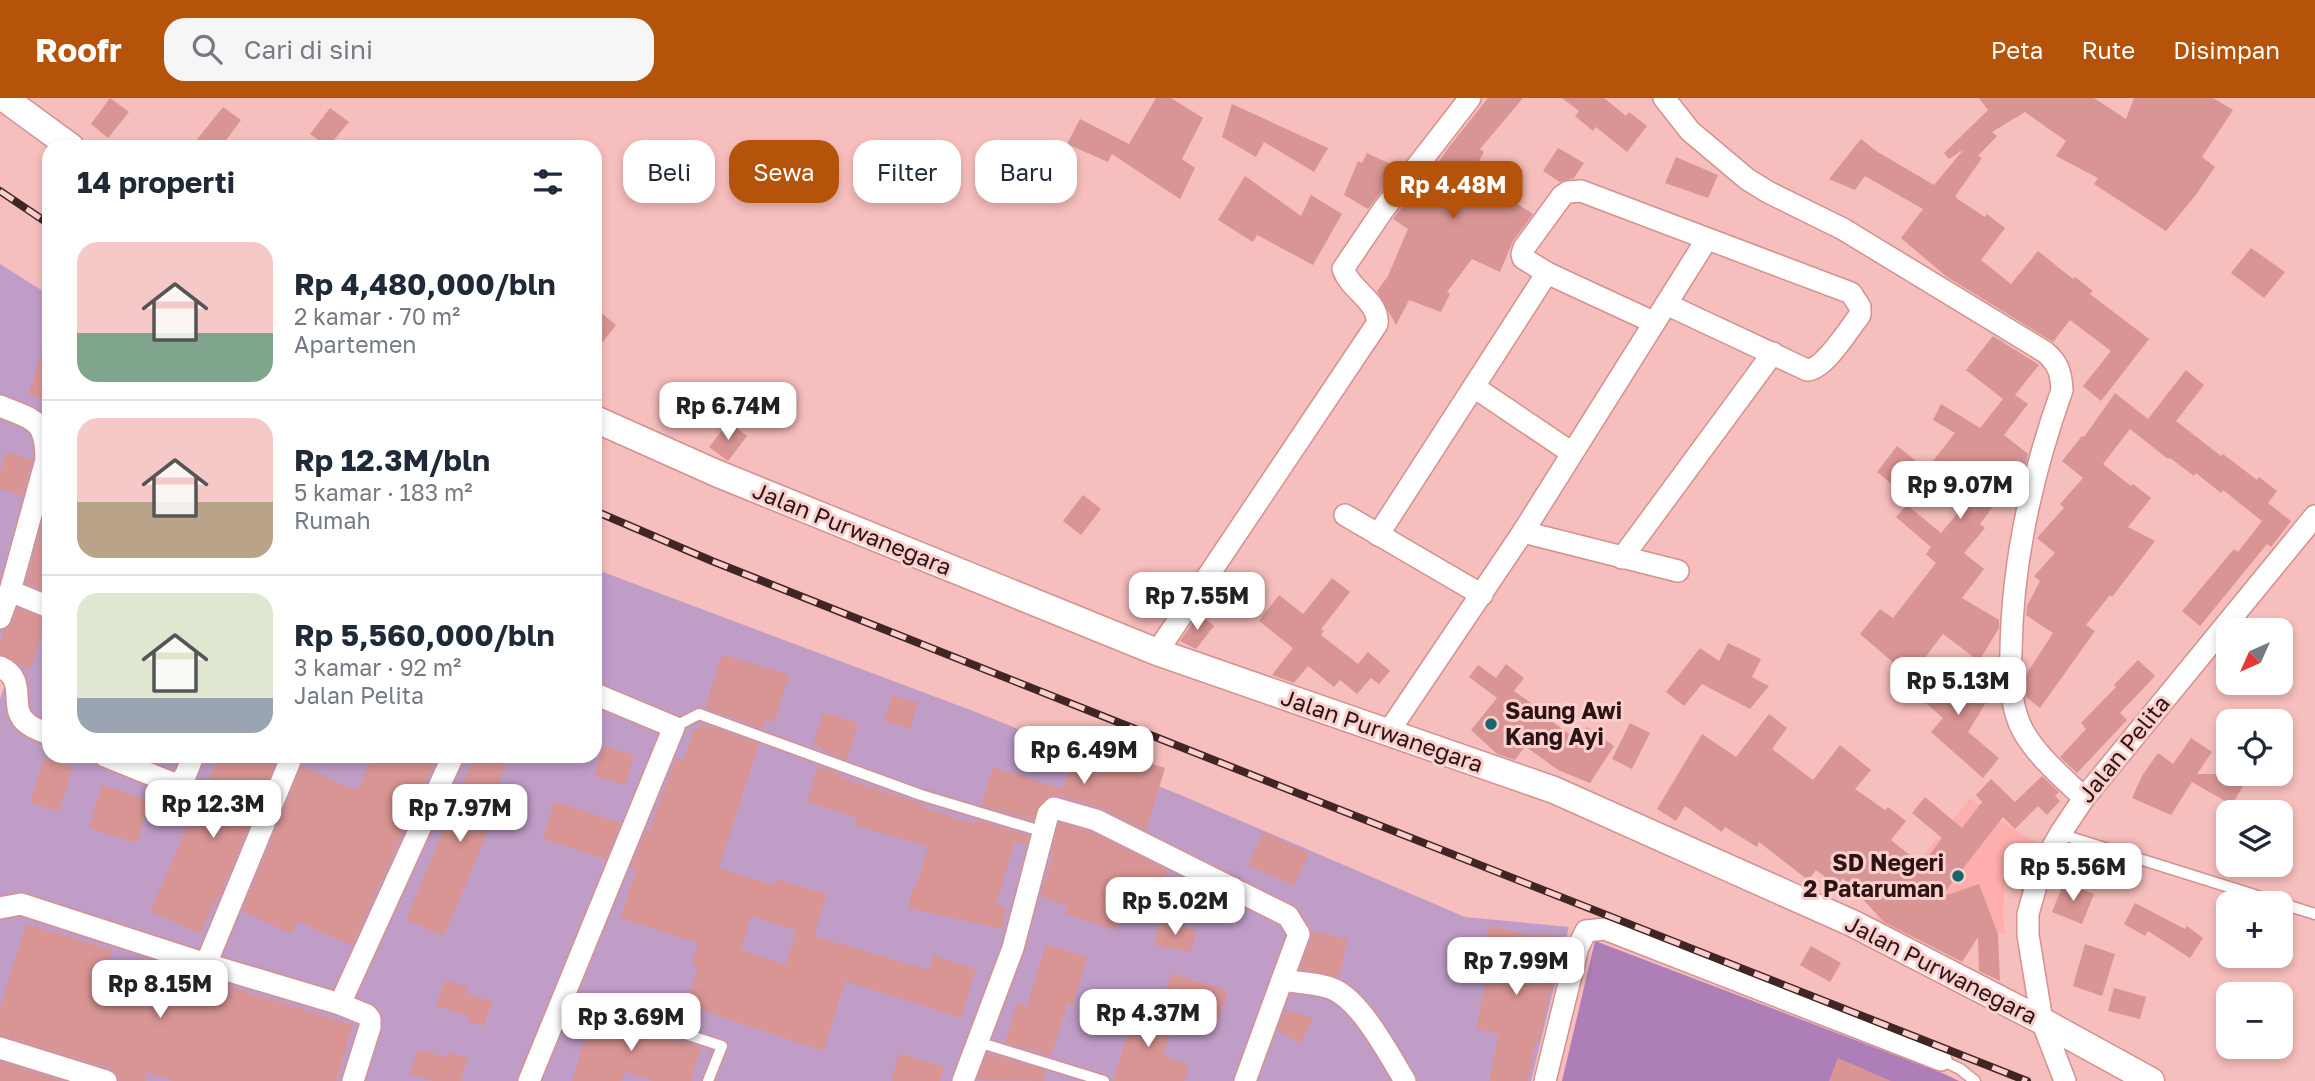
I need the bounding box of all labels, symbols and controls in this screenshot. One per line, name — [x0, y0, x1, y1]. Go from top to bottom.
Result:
search box — [164, 18, 654, 81]
text: Roofr — [35, 30, 122, 69]
icon: search — [188, 30, 226, 68]
text: Cari di sini — [244, 34, 373, 65]
text: Peta — [1991, 35, 2043, 64]
text: Rute — [2081, 35, 2135, 64]
text: Disimpan — [2173, 35, 2280, 64]
chip: Beli — [623, 140, 715, 203]
chip: Sewa — [729, 140, 839, 203]
chip: Filter — [853, 140, 961, 203]
chip: Baru — [975, 140, 1077, 203]
pin: Rp 4.48M — [1381, 162, 1525, 221]
icon: filters — [529, 163, 567, 201]
text: 14 properti — [77, 164, 235, 200]
text: Rp 4.48M — [1399, 170, 1507, 198]
text: Rp 4,480,000/bln — [294, 266, 556, 302]
icon: home — [133, 270, 217, 354]
text: 2 kamar · 70 m² — [294, 302, 460, 330]
text: Apartemen — [294, 330, 416, 358]
pin: Rp 6.74M — [656, 382, 800, 442]
text: Rp 6.74M — [675, 391, 781, 419]
text: Rp 12.3M/bln — [294, 442, 490, 478]
icon: home — [133, 446, 217, 530]
pin: Rp 9.07M — [1888, 462, 2032, 521]
text: Rp 9.07M — [1907, 470, 2013, 498]
street label: Jalan Purwanegara — [749, 475, 956, 581]
text: 5 kamar · 183 m² — [294, 478, 473, 506]
text: Rumah — [294, 506, 371, 534]
pin: Rp 7.55M — [1125, 573, 1269, 632]
text: Rp 7.55M — [1145, 581, 1249, 609]
text: Rp 5,560,000/bln — [294, 617, 555, 653]
north arrow — [2216, 618, 2292, 695]
map controls — [2216, 618, 2293, 1059]
icon: home — [133, 621, 217, 705]
text: 3 kamar · 92 m² — [294, 653, 461, 681]
pin: Rp 5.13M — [1886, 658, 2030, 717]
text: Rp 5.13M — [1906, 666, 2010, 694]
text: Jalan Pelita — [294, 681, 424, 709]
street label: Jalan Purwanegara — [1278, 682, 1487, 778]
street label: Jalan Pelita — [2071, 689, 2175, 808]
place label: Saung Awi Kang Ayi — [1505, 696, 1622, 750]
button: locate — [2216, 709, 2293, 786]
marker: Saung Awi Kang Ayi — [1483, 716, 1499, 732]
pin: Rp 6.49M — [1012, 726, 1156, 786]
text: Rp 6.49M — [1030, 735, 1138, 763]
pin: Rp 12.3M — [141, 780, 285, 840]
pin: Rp 7.97M — [388, 784, 532, 844]
text: Rp 12.3M — [161, 789, 265, 817]
text: Rp 7.97M — [408, 793, 512, 821]
button: layers — [2216, 800, 2293, 877]
pin: Rp 5.56M — [2001, 844, 2145, 903]
place label: SD Negeri 2 Pataruman — [1803, 848, 1944, 902]
text: Rp 5.56M — [2020, 852, 2126, 880]
marker: SD Negeri 2 Pataruman — [1950, 868, 1966, 884]
pin: Rp 5.02M — [1103, 878, 1247, 937]
text: Rp 5.02M — [1122, 886, 1228, 914]
button: + — [2216, 891, 2293, 968]
street label: Jalan Purwanegara — [1841, 909, 2042, 1030]
pin: Rp 7.99M — [1444, 937, 1588, 997]
text: Rp 7.99M — [1463, 946, 1569, 974]
pin: Rp 8.15M — [88, 960, 232, 1020]
text: Rp 8.15M — [108, 969, 212, 997]
button: − — [2216, 982, 2293, 1059]
pin: Rp 4.37M — [1076, 990, 1220, 1049]
pin: Rp 3.69M — [559, 993, 703, 1053]
text: Rp 4.37M — [1096, 998, 1200, 1026]
text: Rp 3.69M — [578, 1002, 684, 1030]

